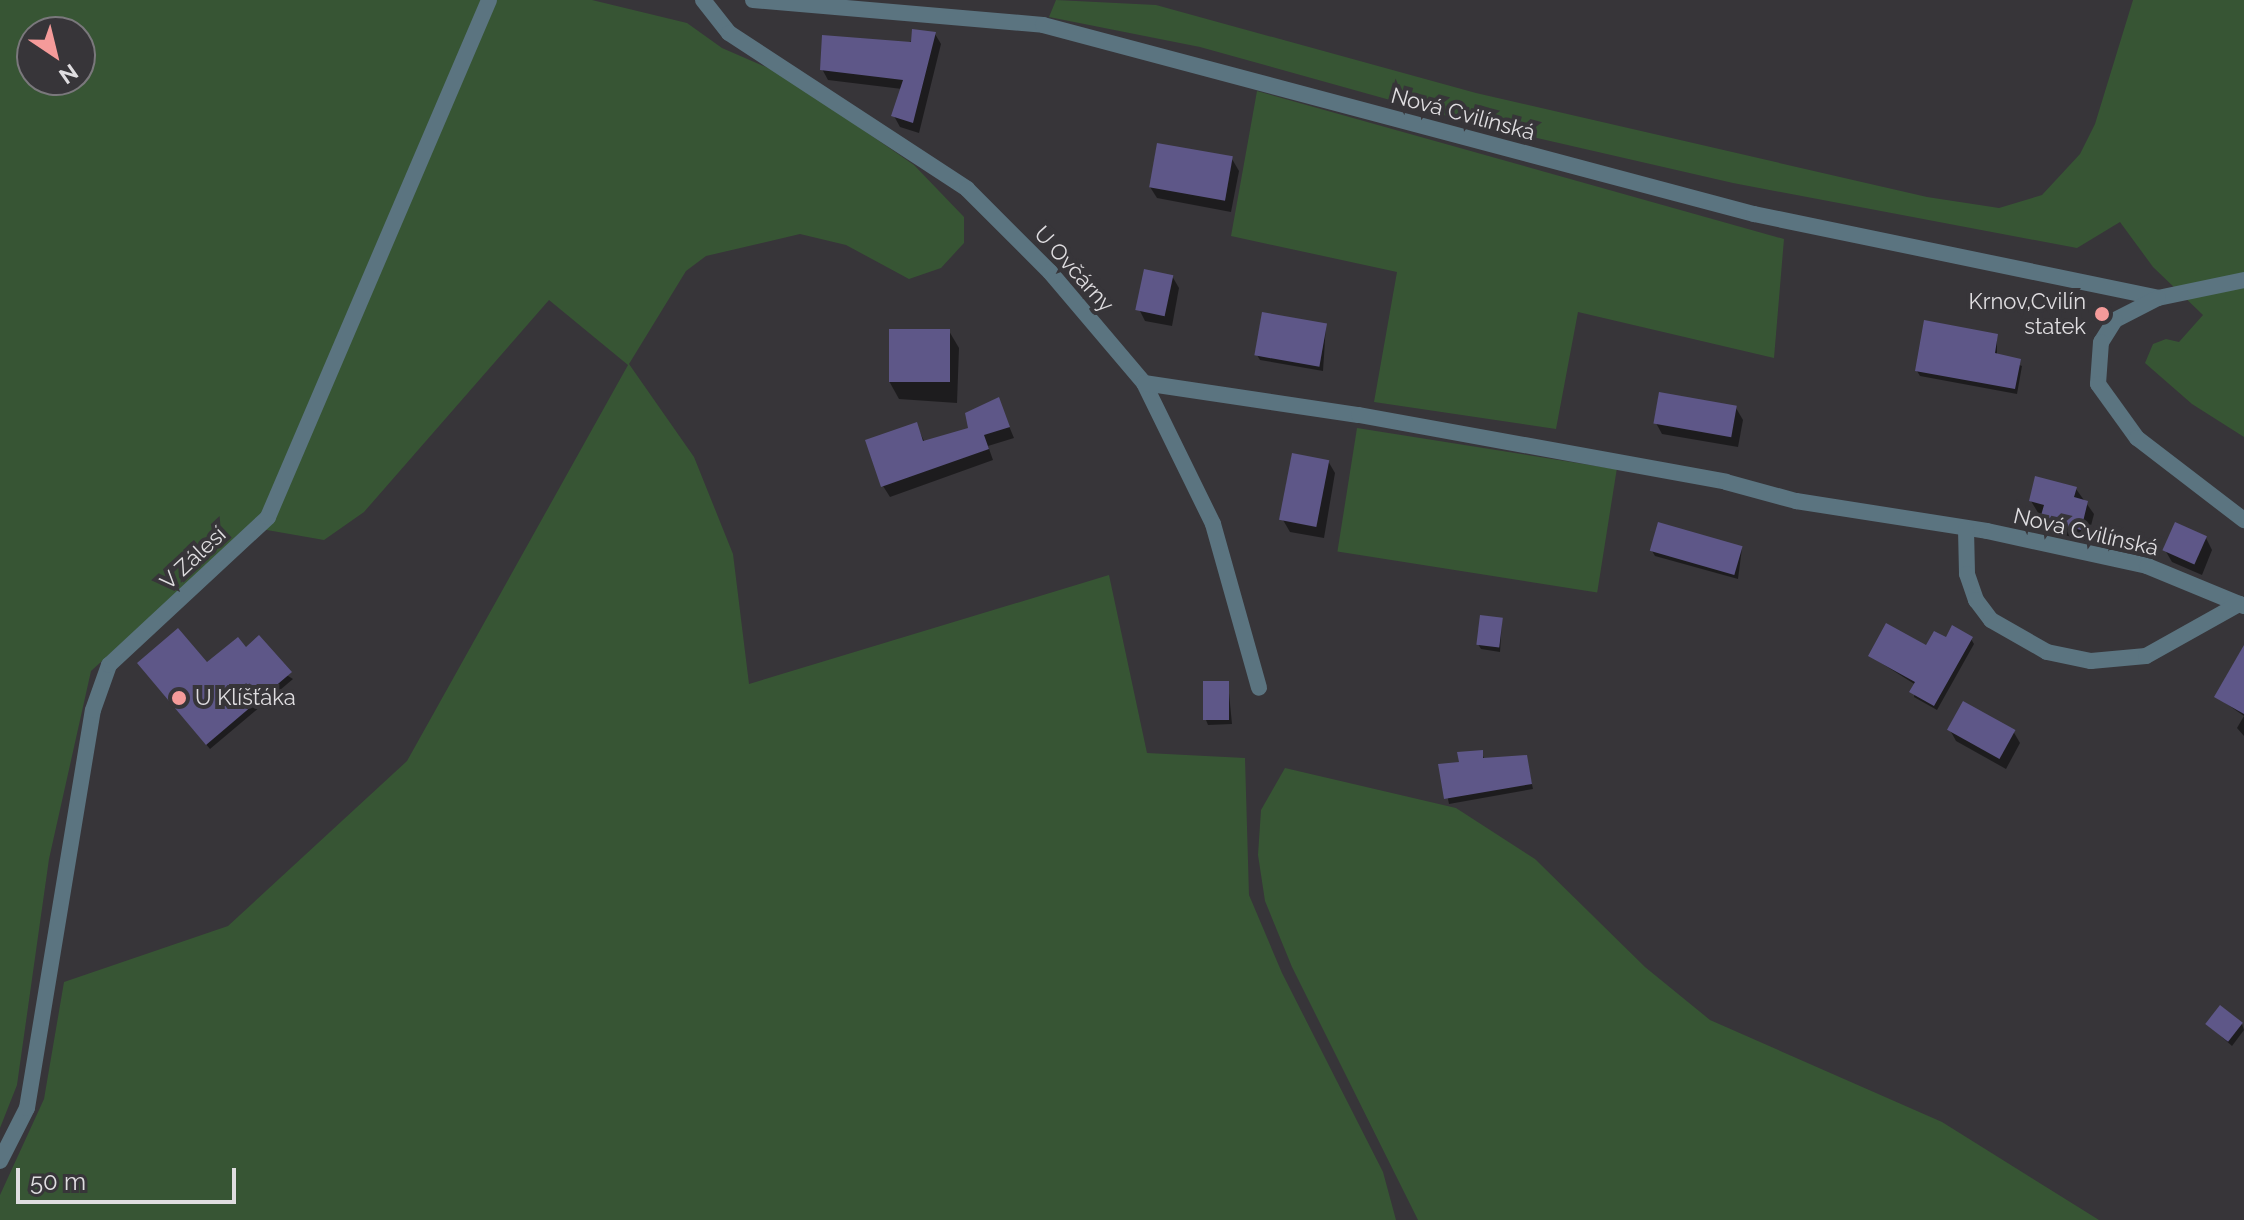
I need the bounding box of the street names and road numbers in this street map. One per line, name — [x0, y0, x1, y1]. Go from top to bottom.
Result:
street label: Nová Cvilínská — [1388, 82, 1538, 146]
street label: U Ovčárny — [1029, 221, 1119, 317]
street label: Nová Cvilínská — [2011, 502, 2161, 562]
street label: V Zálesí — [154, 521, 232, 595]

